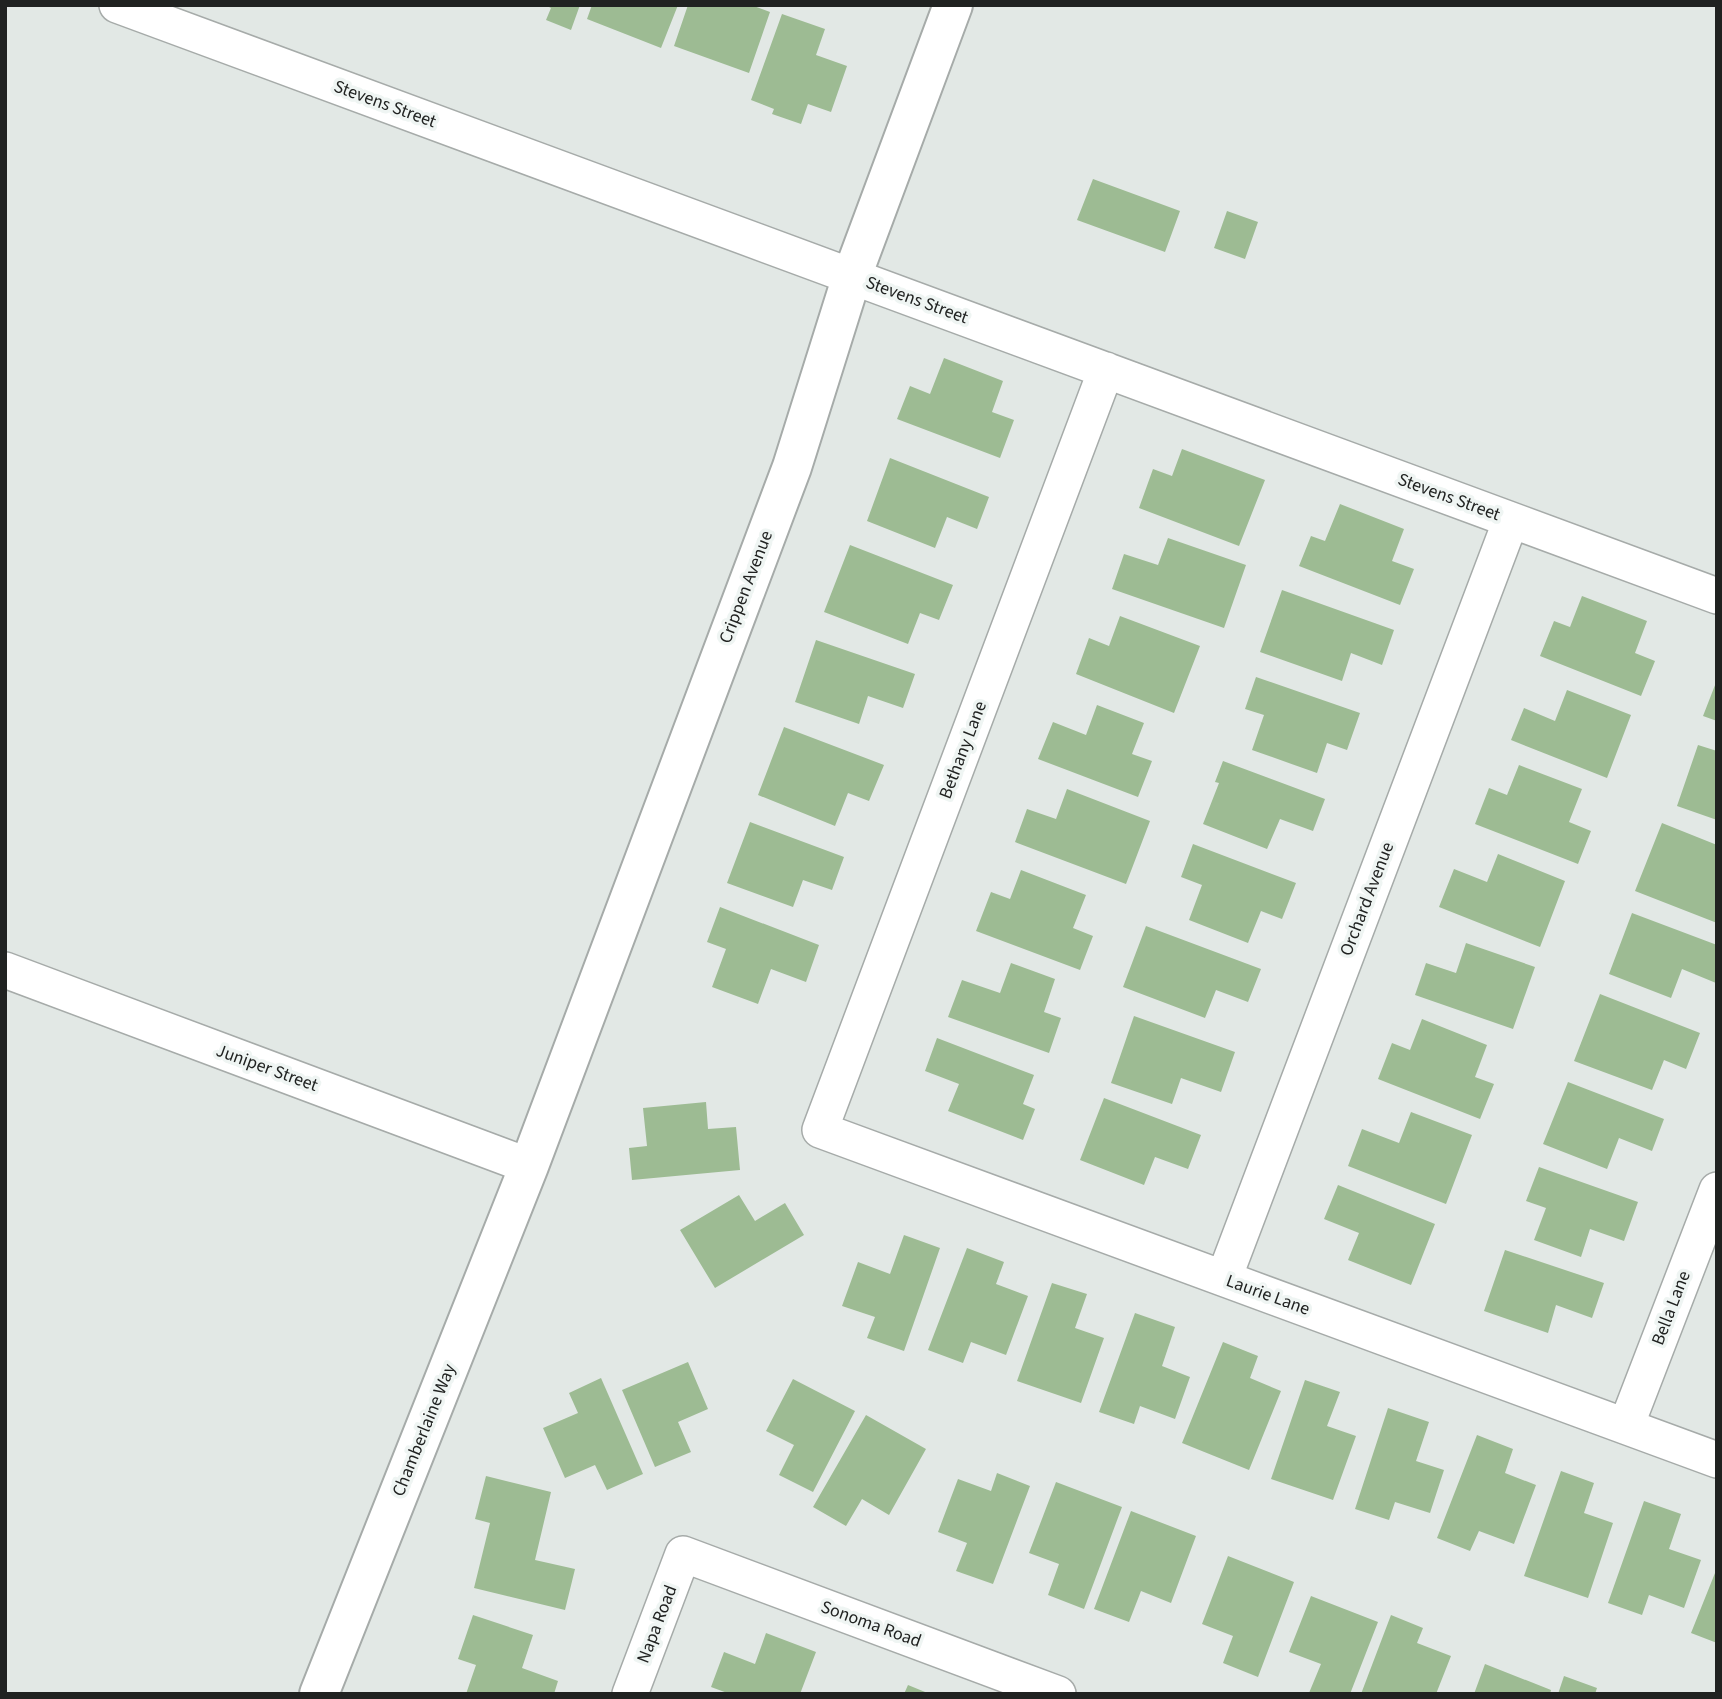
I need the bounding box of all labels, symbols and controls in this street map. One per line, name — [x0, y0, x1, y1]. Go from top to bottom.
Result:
street label: Stevens Street — [330, 74, 440, 134]
street label: Stevens Street — [862, 270, 972, 330]
street label: Stevens Street — [1394, 467, 1504, 527]
street label: Crippen Avenue — [713, 527, 779, 647]
street label: Bethany Lane — [933, 698, 993, 802]
street label: Orchard Avenue — [1334, 838, 1400, 960]
street label: Juniper Street — [213, 1038, 321, 1098]
street label: Bella Lane — [1645, 1267, 1697, 1349]
street label: Laurie Lane — [1223, 1268, 1313, 1322]
street label: Chamberlaine Way — [386, 1359, 462, 1500]
street label: Napa Road — [631, 1581, 683, 1667]
street label: Sonoma Road — [817, 1594, 925, 1654]

